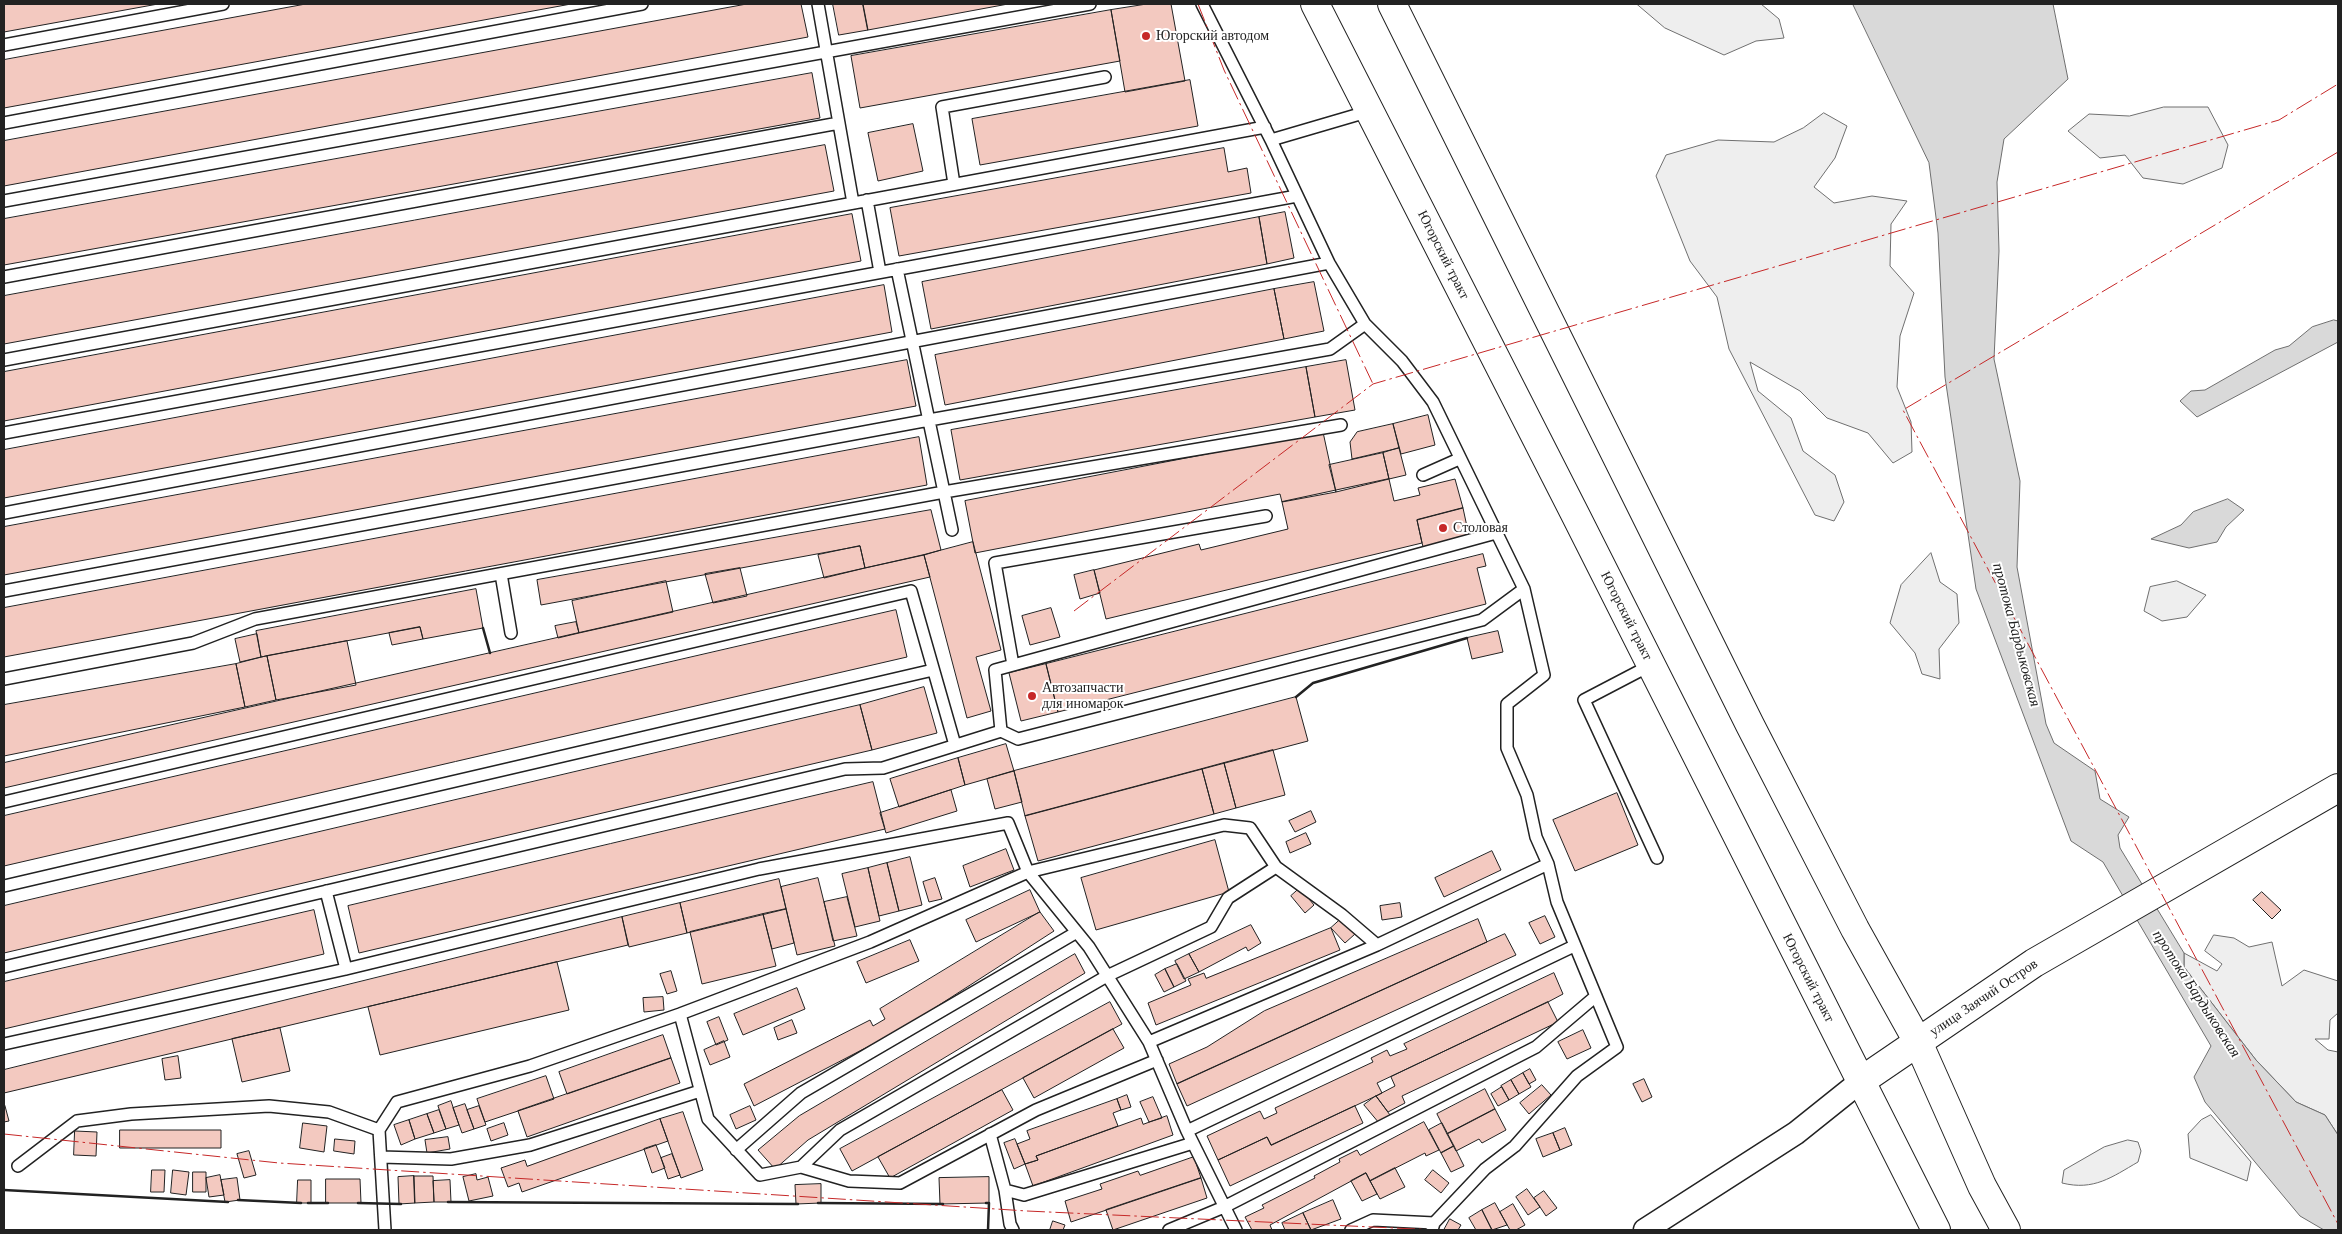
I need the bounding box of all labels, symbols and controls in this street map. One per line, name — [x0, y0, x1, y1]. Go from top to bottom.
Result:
place label: Югорский автодом — [1156, 28, 1269, 44]
marker: Югорский автодом — [1140, 30, 1152, 42]
street label: Югорский тракт — [1413, 208, 1473, 302]
place label: Столовая — [1453, 520, 1508, 536]
marker: Столовая — [1437, 522, 1449, 534]
water label: протока Бардыковская — [1988, 561, 2044, 709]
street label: Югорский тракт — [1596, 569, 1656, 663]
place label: Автозапчасти для иномарок — [1042, 680, 1124, 712]
marker: Автозапчасти для иномарок — [1026, 690, 1038, 702]
water label: протока Бардыковская — [2148, 927, 2244, 1061]
street label: Югорский тракт — [1778, 931, 1838, 1025]
street label: улица Заячий Остров — [1927, 956, 2041, 1040]

